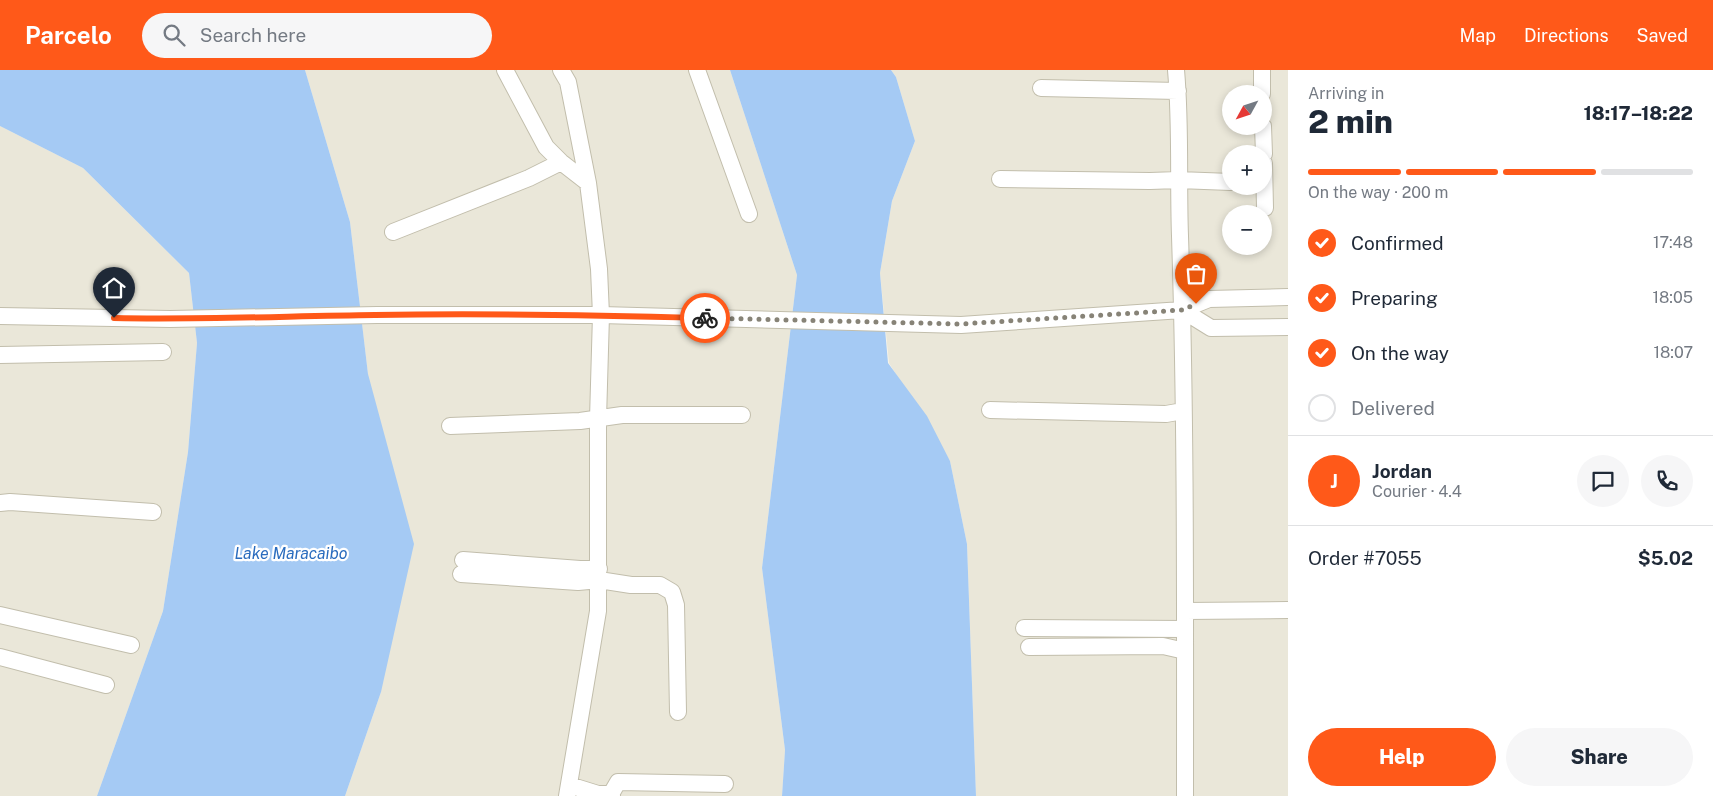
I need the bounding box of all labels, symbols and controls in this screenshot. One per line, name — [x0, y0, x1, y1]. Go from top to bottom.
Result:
search box — [142, 13, 492, 58]
text: Parcelo — [25, 21, 112, 49]
icon: search — [160, 21, 188, 49]
text: Search here — [200, 24, 306, 46]
text: Map — [1459, 25, 1496, 46]
text: Directions — [1524, 25, 1609, 46]
text: Saved — [1637, 25, 1688, 46]
text: Arriving in — [1308, 84, 1384, 103]
north arrow — [1222, 85, 1272, 135]
map controls — [1222, 85, 1272, 255]
text: 18:17–18:22 — [1583, 102, 1693, 124]
text: 2 min — [1308, 103, 1393, 140]
button: + — [1222, 145, 1272, 195]
text: On the way · 200 m — [1308, 183, 1448, 202]
button: − — [1222, 205, 1272, 255]
icon: check — [1308, 229, 1336, 257]
text: Confirmed — [1351, 232, 1444, 254]
text: 17:48 — [1653, 233, 1693, 252]
pin — [1175, 253, 1217, 304]
icon: bag — [1182, 260, 1210, 288]
pin — [93, 267, 135, 318]
icon: home — [100, 274, 128, 302]
icon: check — [1308, 284, 1336, 312]
text: Preparing — [1351, 287, 1438, 309]
text: 18:05 — [1652, 288, 1693, 307]
courier — [680, 293, 730, 343]
icon: bike — [691, 304, 719, 332]
icon: check — [1308, 339, 1336, 367]
text: On the way — [1351, 342, 1449, 364]
text: 18:07 — [1653, 343, 1693, 362]
text: Delivered — [1351, 397, 1435, 419]
button: chat — [1577, 455, 1629, 507]
button: phone — [1641, 455, 1693, 507]
text: Jordan — [1372, 460, 1432, 482]
text: J — [1330, 470, 1338, 492]
text: Courier · 4.4 — [1372, 482, 1462, 501]
water label: Lake Maracaibo — [234, 544, 348, 563]
text: Order #7055 — [1308, 547, 1422, 569]
text: $5.02 — [1638, 547, 1693, 569]
button: Help — [1308, 728, 1496, 786]
button: Share — [1506, 728, 1693, 786]

